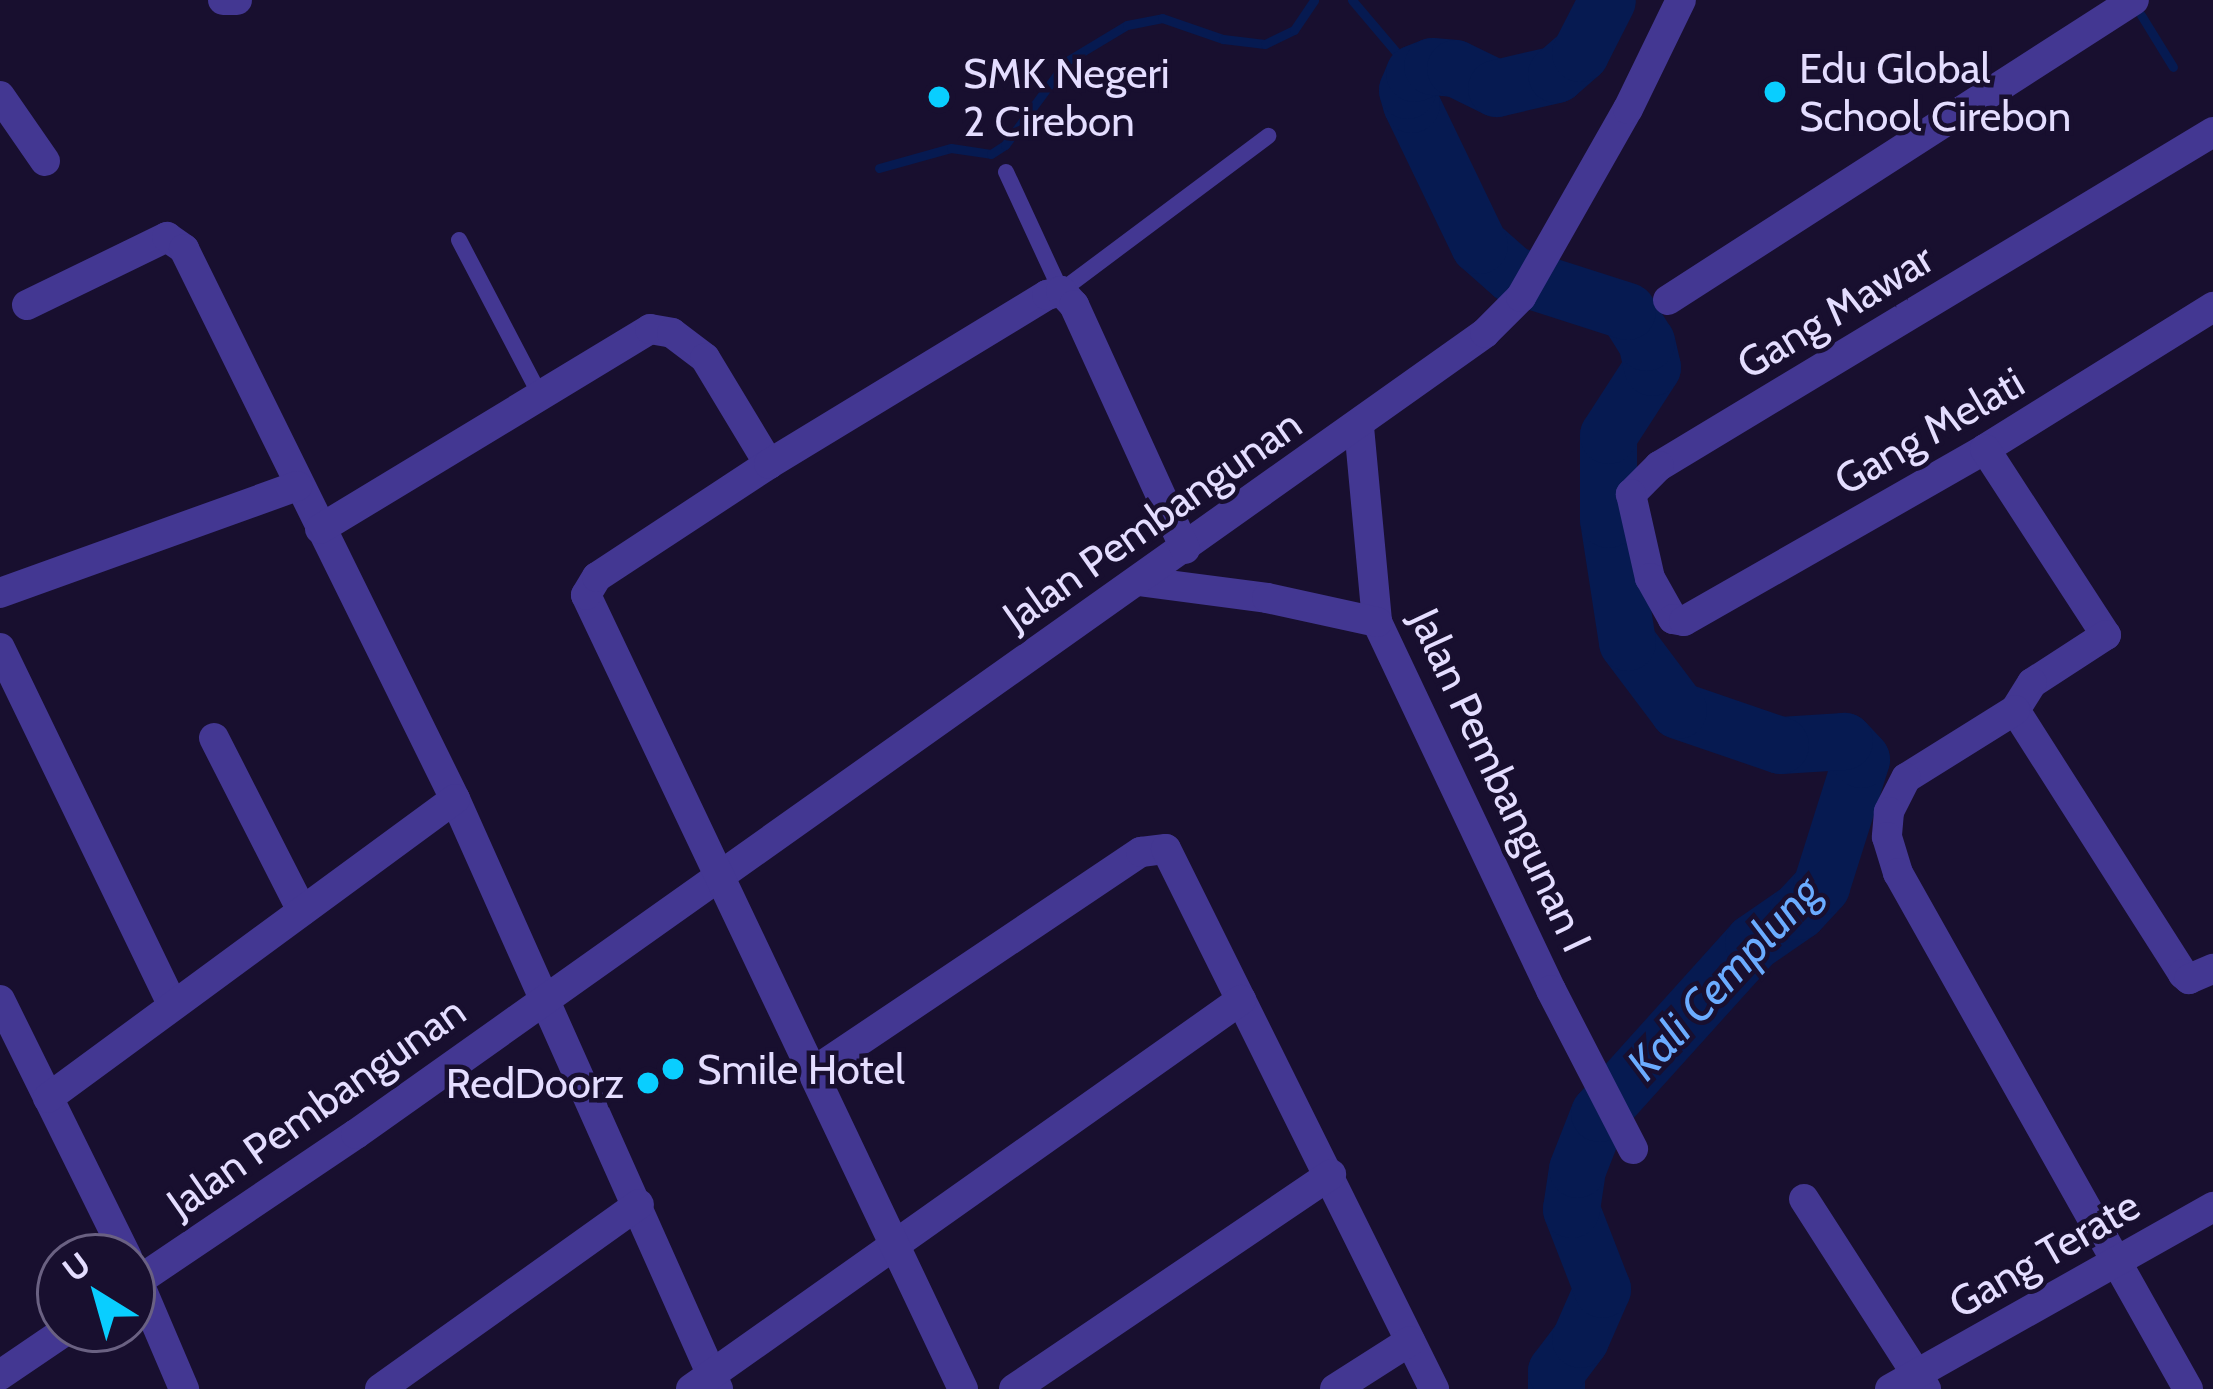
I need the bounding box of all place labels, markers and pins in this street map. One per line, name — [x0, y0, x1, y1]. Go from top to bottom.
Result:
place label: Edu Global School Cirebon — [1799, 43, 2071, 142]
place label: SMK Negeri 2 Cirebon — [963, 48, 1170, 146]
marker: Edu Global School Cirebon — [1762, 79, 1788, 105]
marker: SMK Negeri 2 Cirebon — [926, 84, 952, 110]
place label: Smile Hotel — [697, 1044, 905, 1094]
marker: Smile Hotel — [660, 1056, 686, 1082]
place label: RedDoorz — [446, 1058, 624, 1108]
marker: RedDoorz — [635, 1070, 661, 1096]

